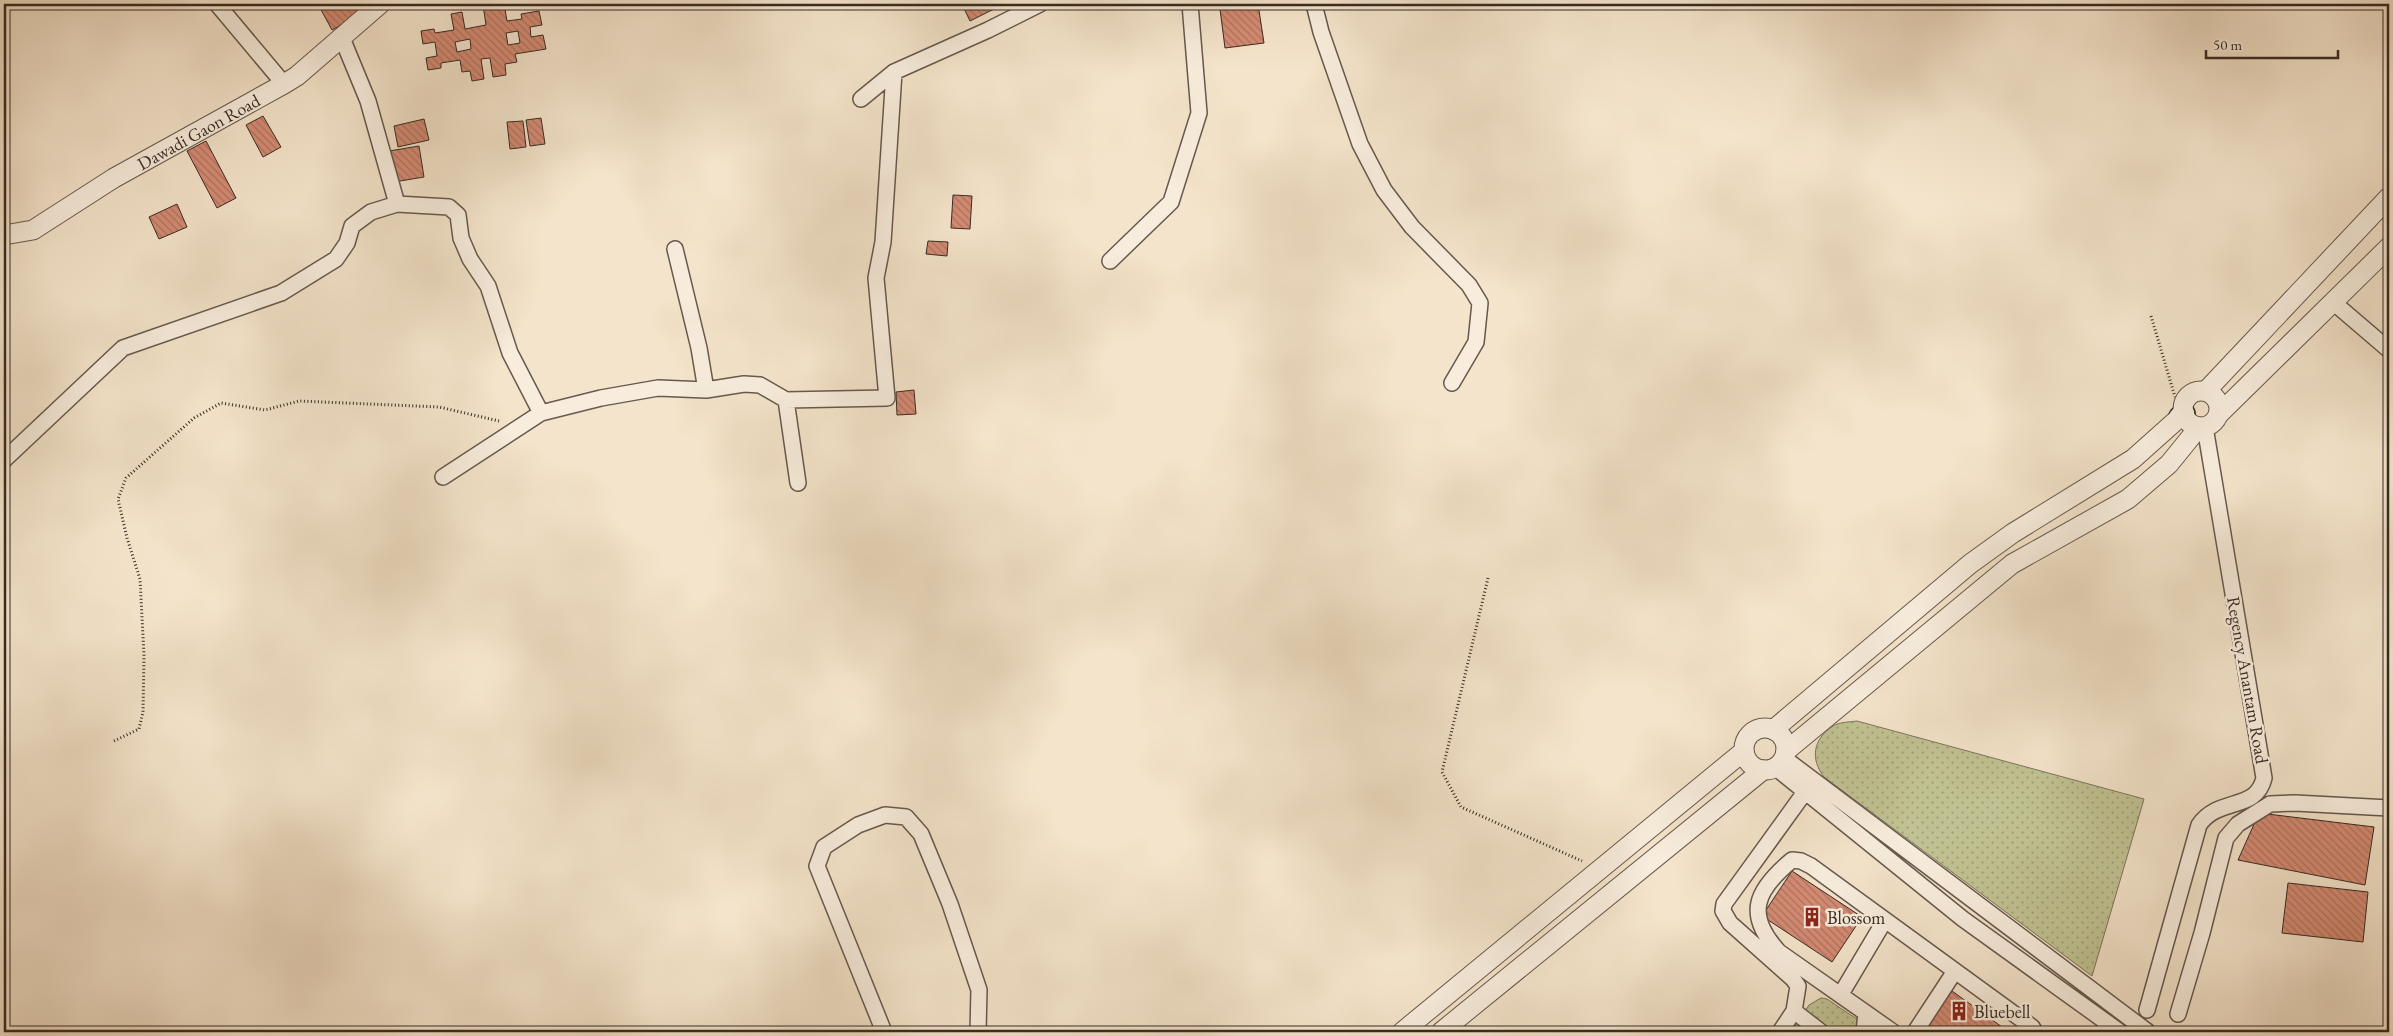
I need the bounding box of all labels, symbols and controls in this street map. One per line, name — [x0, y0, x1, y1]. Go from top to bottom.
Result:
scale bar — [2206, 28, 2338, 60]
text: 50 m — [2213, 35, 2242, 54]
street label: Dawadi Gaon Road — [133, 88, 265, 175]
street label: Regency Anantam Road — [2222, 595, 2274, 766]
building icon: Blossom — [1801, 906, 1823, 928]
place label: Blossom — [1827, 906, 1885, 929]
building icon: Bluebell — [1948, 1000, 1970, 1022]
place label: Bluebell — [1974, 1000, 2030, 1023]

